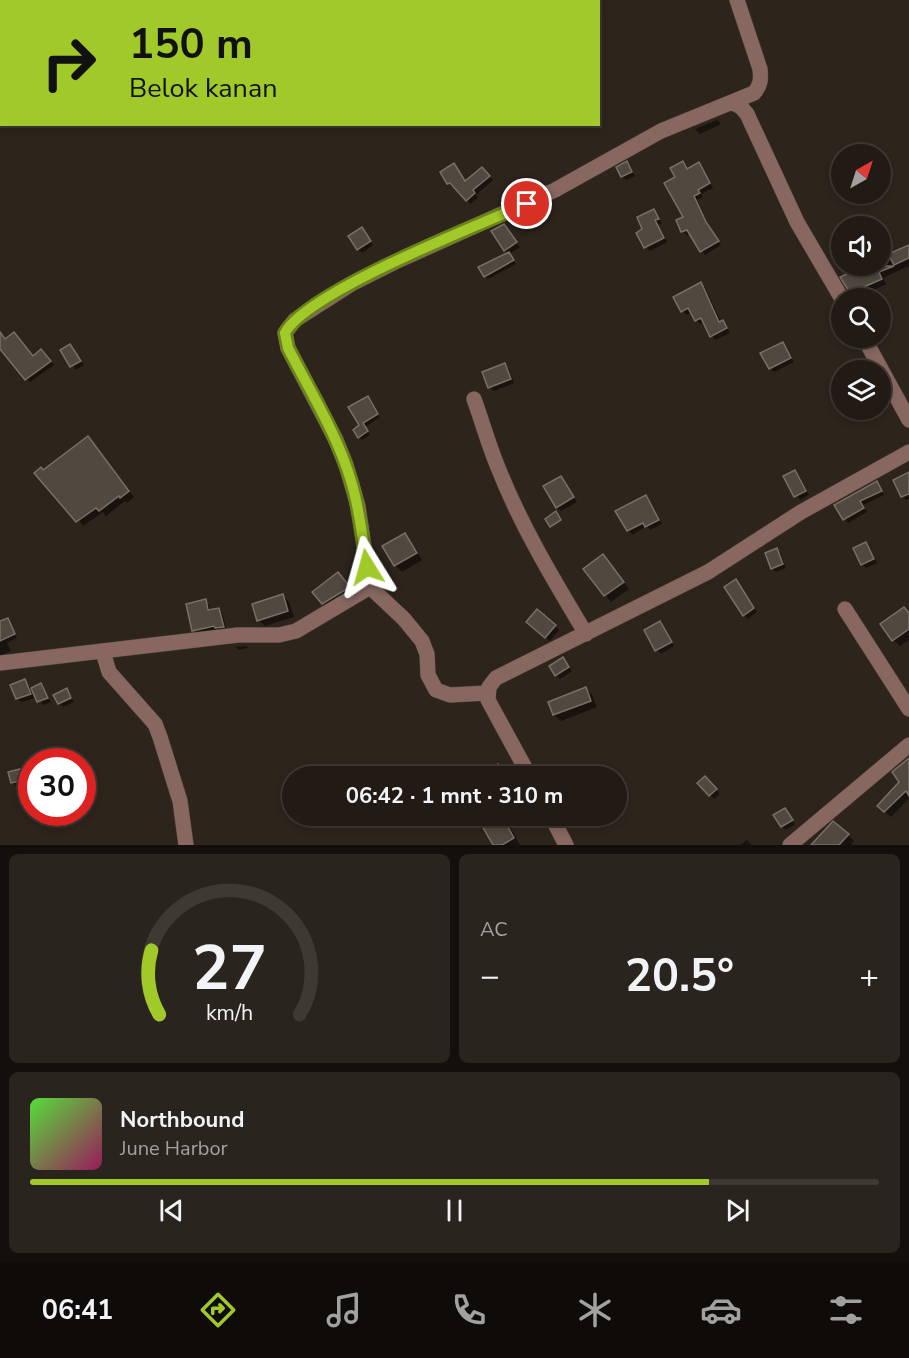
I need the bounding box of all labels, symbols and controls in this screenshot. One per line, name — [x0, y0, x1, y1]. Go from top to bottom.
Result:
text: 150 m — [129, 16, 253, 73]
icon: right — [30, 24, 108, 102]
text: Belok kanan — [129, 70, 278, 107]
north arrow — [831, 144, 891, 204]
map controls — [831, 144, 891, 420]
pin — [501, 178, 552, 229]
icon: arrive — [510, 187, 543, 220]
button: sound — [831, 216, 891, 276]
button: search — [831, 288, 891, 348]
button: layers — [831, 360, 891, 420]
position arrow — [335, 535, 399, 599]
speed limit sign: 30 — [18, 748, 96, 826]
text: 06:42 · 1 mnt · 310 m — [346, 781, 563, 811]
text: AC — [480, 916, 508, 943]
text: 27 — [192, 926, 267, 1011]
text: 20.5° — [625, 946, 734, 1007]
text: − — [480, 954, 500, 999]
text: + — [859, 954, 879, 999]
text: km/h — [206, 999, 253, 1029]
text: Northbound — [120, 1105, 244, 1135]
text: June Harbor — [120, 1135, 228, 1162]
icon: previous — [155, 1194, 188, 1227]
icon: pause — [438, 1194, 471, 1227]
icon: next — [721, 1194, 754, 1227]
icon: directions — [197, 1289, 239, 1331]
icon: music — [323, 1289, 365, 1331]
icon: phone — [448, 1289, 490, 1331]
icon: climate — [574, 1289, 616, 1331]
icon: car — [700, 1289, 742, 1331]
icon: filters — [825, 1289, 867, 1331]
text: 06:41 — [42, 1292, 113, 1329]

